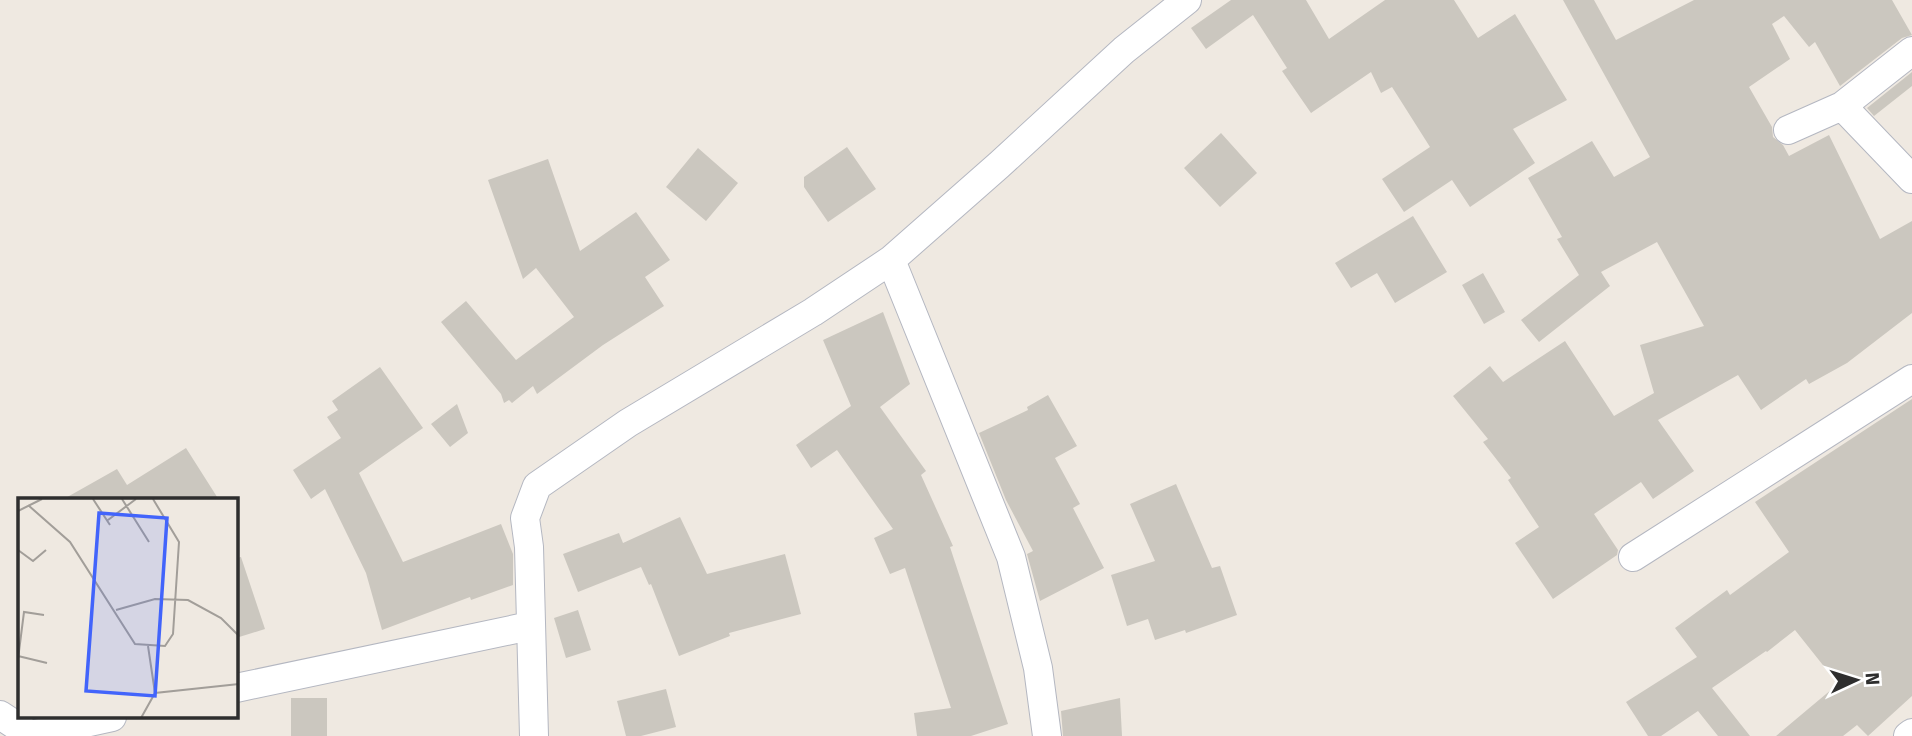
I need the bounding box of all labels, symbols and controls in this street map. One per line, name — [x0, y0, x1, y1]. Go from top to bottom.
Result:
inset map — [18, 498, 238, 718]
north arrow — [1821, 645, 1891, 715]
text: N — [1861, 672, 1884, 686]

